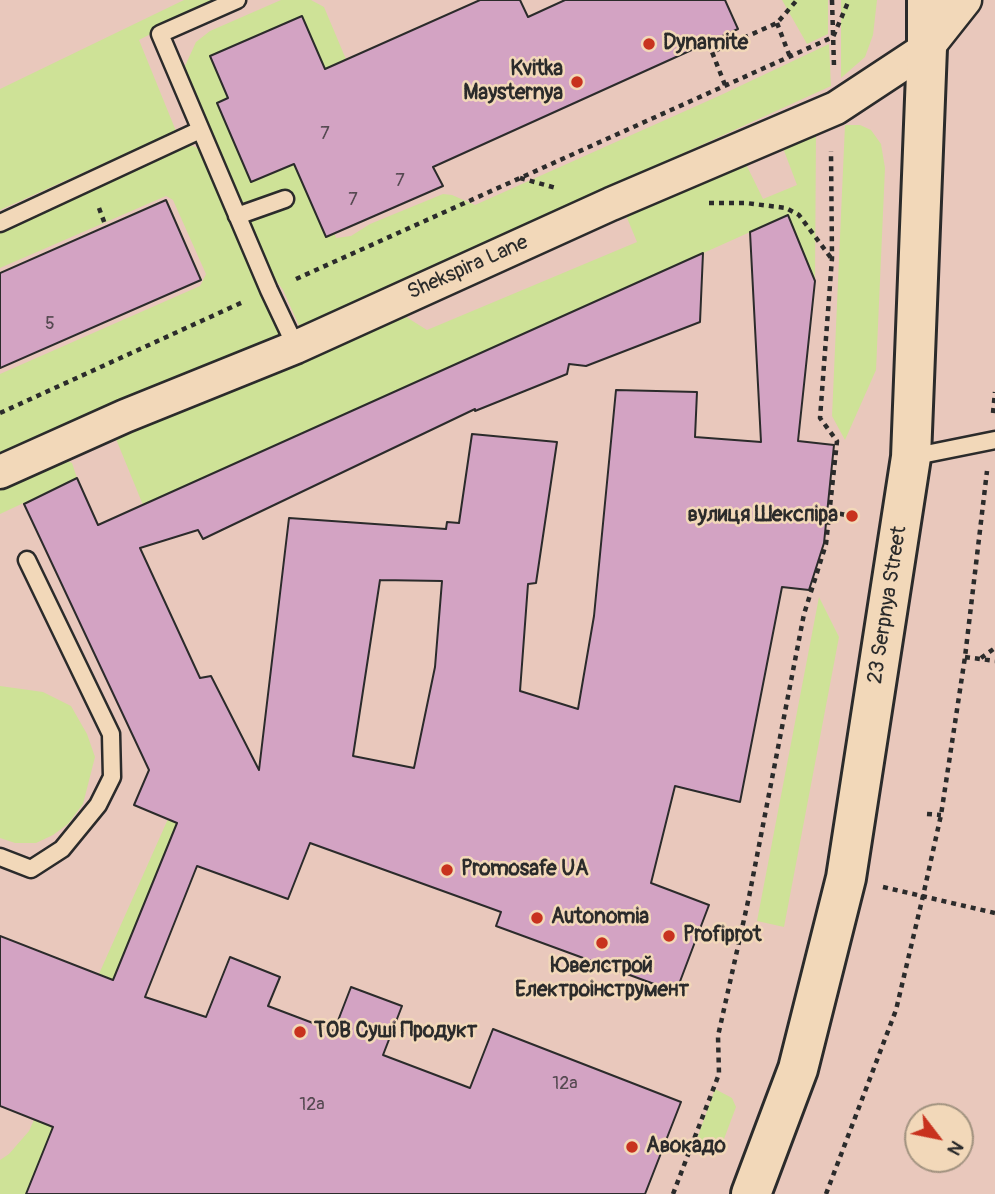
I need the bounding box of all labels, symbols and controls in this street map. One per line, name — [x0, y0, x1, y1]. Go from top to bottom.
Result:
place label: Dynamite — [663, 31, 748, 57]
marker: Dynamite — [641, 36, 657, 52]
place label: Kvitka Maysternya — [463, 57, 563, 107]
marker: Kvitka Maysternya — [569, 74, 585, 90]
house number: 7 — [320, 123, 330, 145]
house number: 7 — [395, 170, 405, 192]
house number: 7 — [348, 189, 358, 211]
street label: Shekspira Lane — [404, 230, 532, 306]
house number: 5 — [45, 313, 55, 335]
place label: вулиця Шекспіра — [688, 503, 838, 529]
marker: вулиця Шекспіра — [844, 508, 860, 524]
street label: 23 Serpnya Street — [863, 524, 913, 686]
place label: Promosafe UA — [461, 857, 589, 883]
marker: Promosafe UA — [439, 862, 455, 878]
place label: Autonomia — [551, 905, 649, 931]
marker: Autonomia — [529, 910, 545, 926]
place label: Profiprot — [683, 923, 762, 949]
marker: Profiprot — [661, 928, 677, 944]
marker: Ювелстрой Електроінструмент — [594, 935, 610, 951]
place label: Ювелстрой Електроінструмент — [515, 954, 689, 1004]
place label: ТОВ Суші Продукт — [314, 1019, 477, 1045]
marker: ТОВ Суші Продукт — [292, 1024, 308, 1040]
house number: 12а — [552, 1073, 578, 1095]
house number: 12а — [299, 1094, 325, 1116]
north arrow — [904, 1103, 974, 1173]
place label: Авокадо — [646, 1134, 726, 1160]
text: N — [942, 1136, 969, 1160]
marker: Авокадо — [624, 1139, 640, 1155]

